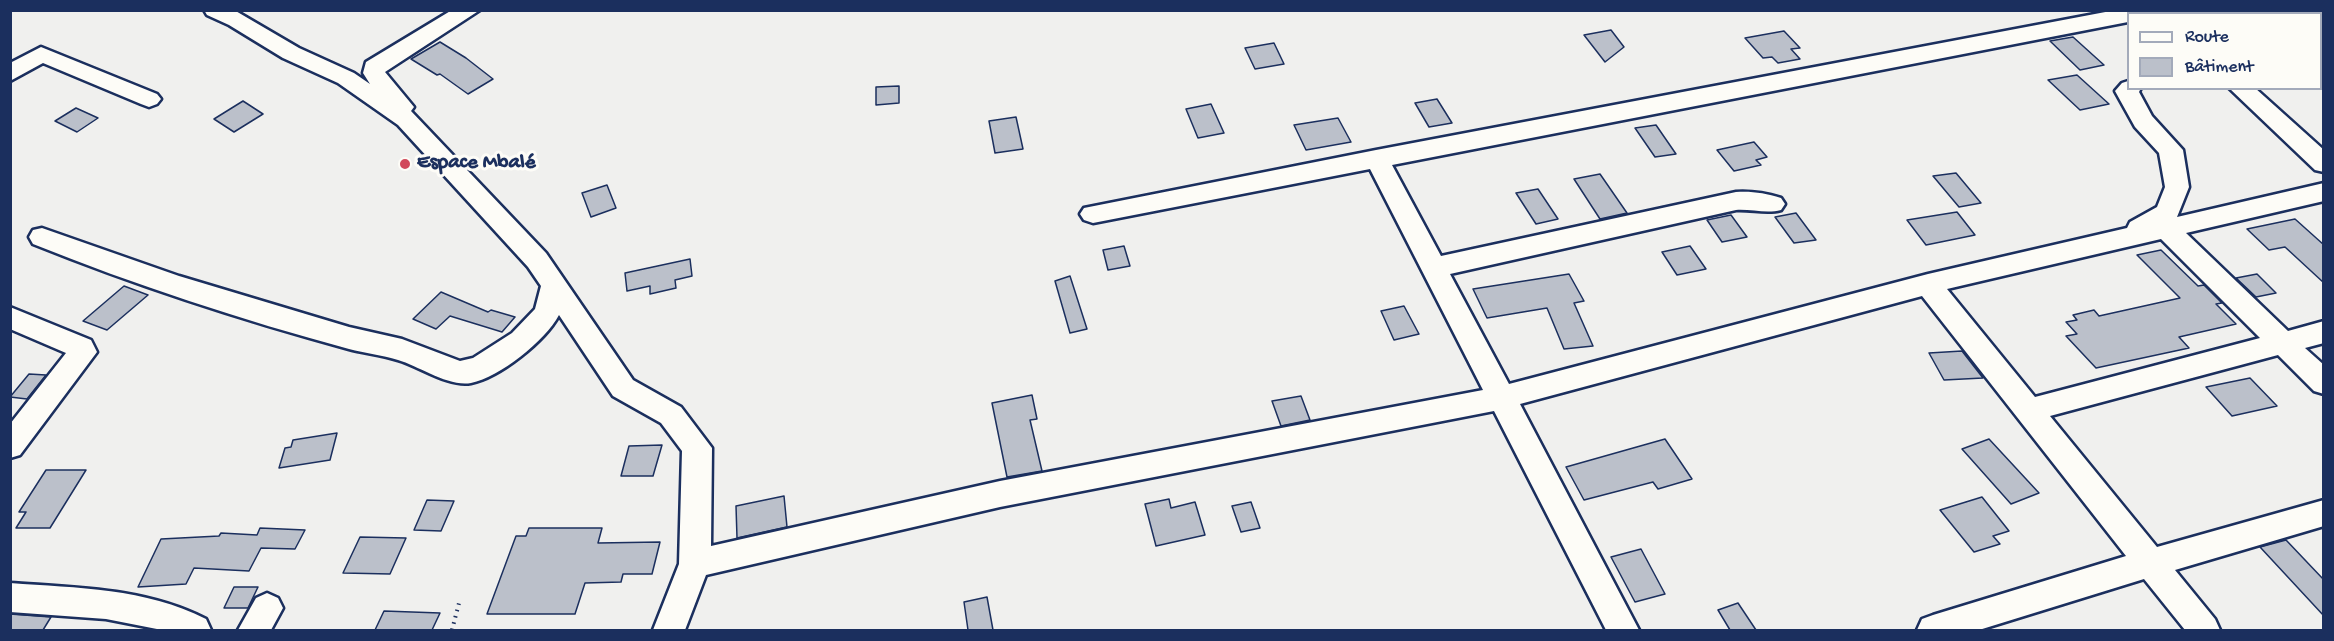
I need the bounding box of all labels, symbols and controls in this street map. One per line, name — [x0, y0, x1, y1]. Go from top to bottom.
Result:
legend — [2127, 12, 2322, 90]
text: Route — [2185, 27, 2229, 48]
text: Bâtiment — [2185, 57, 2253, 78]
place label: Espace Mbalé — [417, 151, 536, 177]
marker: Espace Mbalé — [398, 157, 412, 171]

